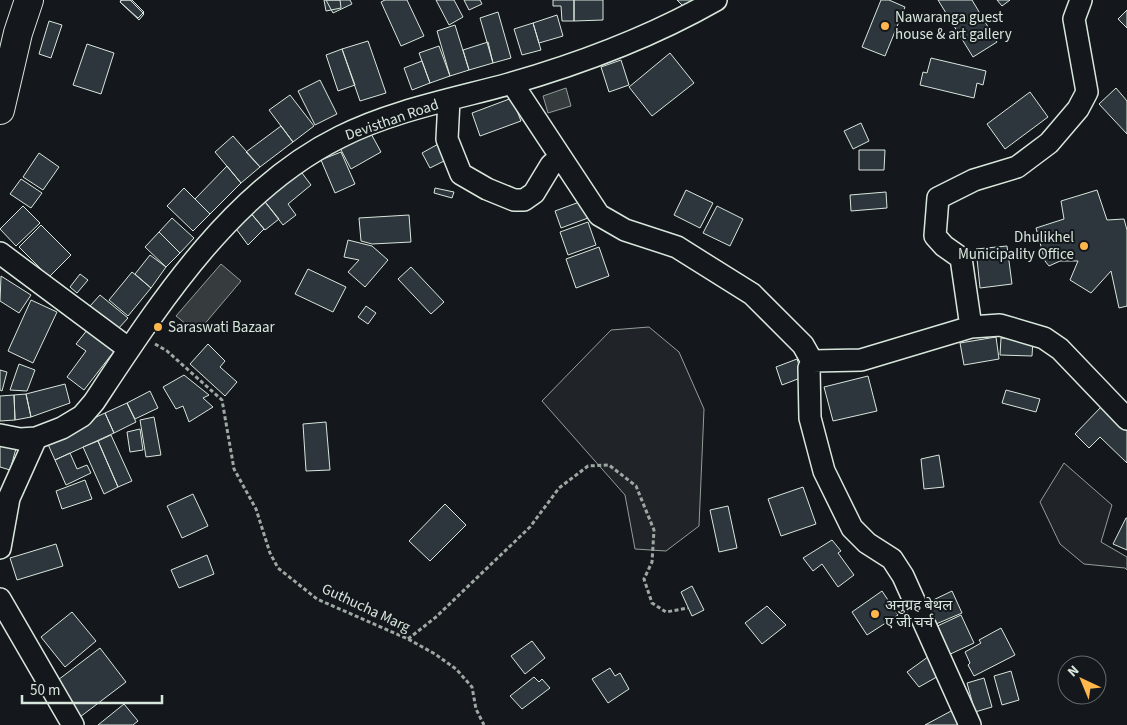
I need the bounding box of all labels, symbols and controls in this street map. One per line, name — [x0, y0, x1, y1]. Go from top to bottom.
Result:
place label: Nawaranga guest house & art gallery — [895, 7, 1012, 45]
marker: Nawaranga guest house & art gallery — [879, 20, 891, 32]
street label: Devisthan Road — [342, 94, 442, 146]
place label: Dhulikhel Municipality Office — [958, 227, 1074, 265]
marker: Dhulikhel Municipality Office — [1078, 240, 1090, 252]
place label: Saraswati Bazaar — [168, 317, 276, 338]
marker: Saraswati Bazaar — [152, 321, 164, 333]
street label: Guthucha Marg — [318, 578, 414, 638]
place label: अनुग्रह बेथल ए जी चर्च — [885, 595, 953, 633]
marker: अनुग्रह बेथल ए जी चर्च — [869, 608, 881, 620]
north arrow — [1057, 655, 1107, 705]
text: N — [1063, 661, 1084, 682]
scale bar — [22, 672, 162, 704]
text: 50 m — [30, 680, 60, 701]

